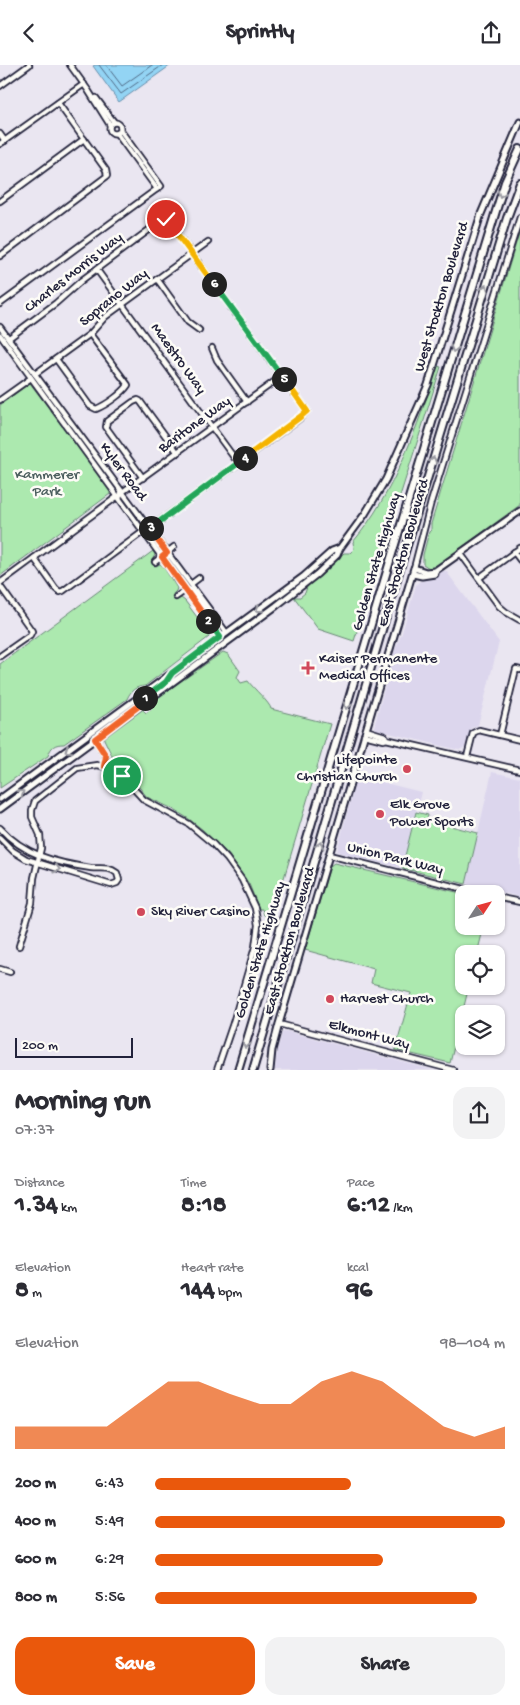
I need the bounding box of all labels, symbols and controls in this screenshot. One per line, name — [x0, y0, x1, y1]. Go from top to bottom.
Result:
icon: back — [15, 19, 43, 47]
icon: share — [477, 19, 505, 47]
text: Sprintly — [226, 20, 294, 46]
one-way arrow — [497, 189, 507, 198]
pin — [145, 198, 187, 240]
icon: check — [152, 205, 180, 233]
street label: West Stockton Boulevard — [411, 219, 474, 374]
street label: Charles Morris Way — [21, 229, 127, 317]
street label: Soprano Way — [76, 265, 152, 331]
pin: 6 — [202, 271, 226, 297]
text: 6 — [211, 276, 218, 293]
one-way arrow — [480, 285, 490, 293]
street label: Maestro Way — [146, 320, 210, 398]
one-way arrow — [449, 345, 459, 353]
pin: 5 — [272, 367, 296, 391]
text: 5 — [281, 371, 288, 388]
street label: Baritone Way — [154, 392, 235, 458]
street label: Kyler Road — [95, 439, 151, 506]
pin: 4 — [232, 445, 258, 471]
text: 4 — [242, 450, 249, 467]
one-way arrow — [427, 457, 437, 465]
park label: Kammerer Park — [15, 466, 81, 501]
street label: East Stockton Boulevard — [374, 476, 434, 629]
street label: Golden State Highway — [349, 491, 405, 633]
pin: 3 — [138, 515, 164, 541]
text: 3 — [148, 520, 155, 537]
one-way arrow — [256, 603, 265, 612]
pin: 2 — [196, 609, 220, 633]
text: 2 — [205, 613, 212, 630]
place label: Kaiser Permanente Medical Offices — [319, 650, 437, 685]
marker: Kaiser Permanente Medical Offices — [301, 661, 315, 675]
pin: 1 — [132, 685, 158, 711]
text: 1 — [143, 690, 148, 707]
one-way arrow — [343, 702, 353, 710]
one-way arrow — [64, 744, 74, 753]
place label: Lifepointe Christian Church — [297, 751, 397, 786]
pin — [101, 755, 143, 797]
icon: arrive — [108, 762, 136, 790]
marker: Lifepointe Christian Church — [401, 763, 413, 775]
one-way arrow — [15, 790, 25, 799]
place label: Elk Grove Power Sports — [389, 796, 474, 831]
marker: Elk Grove Power Sports — [374, 808, 386, 820]
street label: Union Park Way — [345, 838, 445, 880]
one-way arrow — [314, 841, 324, 850]
one-way arrow — [53, 863, 61, 873]
street label: East Stockton Boulevard — [260, 864, 320, 1017]
street label: Golden State Highway — [232, 879, 291, 1021]
north arrow — [455, 885, 505, 935]
map controls — [455, 885, 505, 1055]
place label: Sky River Casino — [151, 903, 250, 921]
marker: Sky River Casino — [135, 906, 147, 918]
button: locate — [455, 945, 505, 995]
place label: Harvest Church — [340, 990, 433, 1008]
marker: Harvest Church — [324, 993, 336, 1005]
button: layers — [455, 1005, 505, 1055]
street label: Elkmont Way — [327, 1016, 412, 1055]
scale bar — [15, 1035, 132, 1058]
text: 200 m — [22, 1038, 58, 1055]
one-way arrow — [241, 1041, 251, 1049]
text: Morning run — [15, 1086, 150, 1119]
button: share — [453, 1087, 505, 1139]
text: 07:37 — [15, 1122, 54, 1141]
text: Distance — [15, 1175, 64, 1192]
text: Time — [181, 1175, 207, 1192]
text: Pace — [347, 1175, 374, 1192]
text: 1.34 — [15, 1192, 58, 1221]
text: 8:18 — [181, 1192, 226, 1221]
text: 6:12 — [347, 1192, 390, 1221]
text: km — [58, 1200, 77, 1217]
text: /km — [390, 1200, 413, 1217]
text: Elevation — [15, 1260, 71, 1277]
text: Heart rate — [181, 1260, 244, 1277]
text: kcal — [347, 1260, 369, 1277]
text: 8 — [15, 1277, 29, 1306]
text: 144 — [181, 1277, 215, 1306]
text: 96 — [347, 1277, 372, 1306]
text: m — [29, 1285, 42, 1302]
text: bpm — [215, 1285, 242, 1302]
text: Elevation — [15, 1335, 79, 1354]
text: 98–104 m — [440, 1335, 505, 1354]
text: 200 m — [15, 1475, 56, 1494]
text: 6:43 — [95, 1475, 124, 1494]
text: 400 m — [15, 1513, 56, 1532]
text: 5:49 — [95, 1513, 124, 1532]
text: 600 m — [15, 1551, 56, 1570]
text: 6:29 — [95, 1551, 124, 1570]
text: 800 m — [15, 1589, 57, 1608]
text: 5:56 — [95, 1589, 125, 1608]
button: Save — [15, 1637, 255, 1695]
button: Share — [265, 1637, 505, 1695]

